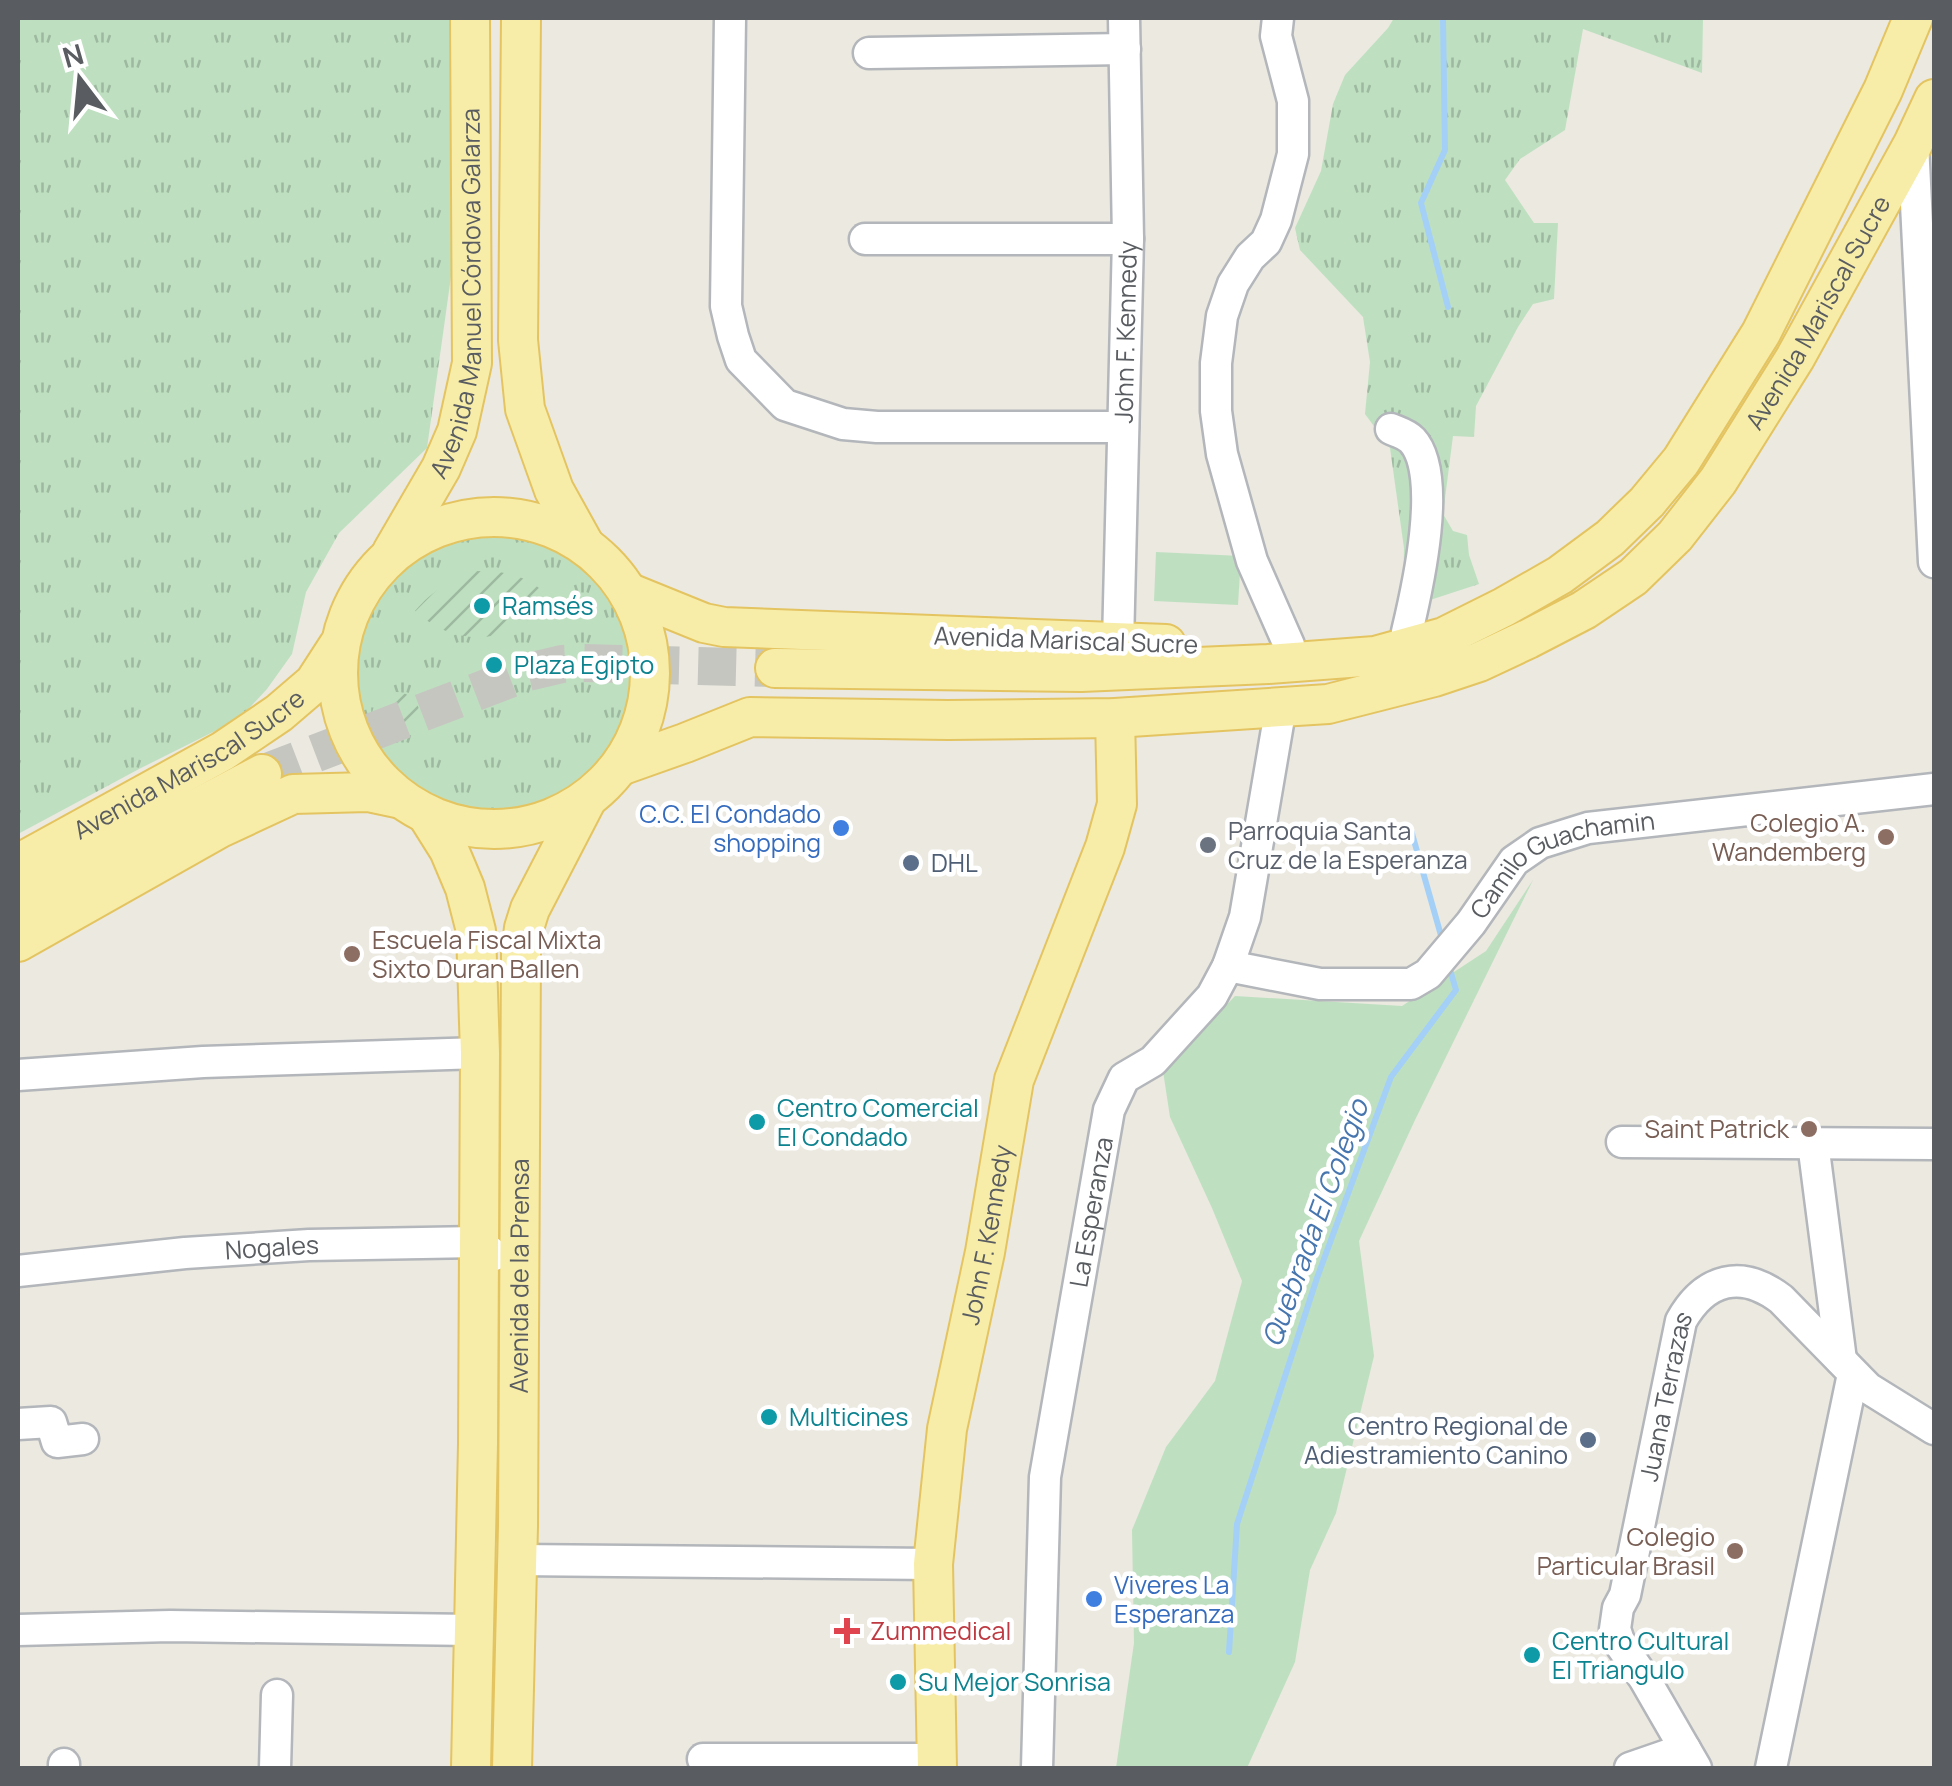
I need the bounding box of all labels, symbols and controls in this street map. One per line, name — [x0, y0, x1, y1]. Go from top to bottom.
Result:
north arrow — [30, 30, 130, 130]
text: N — [58, 34, 88, 76]
street label: Avenida Manuel Córdova Galarza — [421, 108, 489, 485]
street label: Avenida Mariscal Sucre — [1736, 189, 1898, 436]
street label: John F. Kennedy — [1105, 240, 1145, 424]
place label: Ramsés — [502, 588, 594, 623]
marker: Ramsés — [471, 595, 493, 617]
street label: Avenida Mariscal Sucre — [933, 617, 1199, 662]
place label: Plaza Egipto — [514, 647, 654, 682]
marker: Plaza Egipto — [483, 654, 505, 676]
street label: Avenida Mariscal Sucre — [67, 681, 312, 847]
place label: C.C. El Condado shopping — [639, 796, 821, 860]
street label: Camilo Guachamin — [1461, 803, 1657, 925]
place label: Colegio A. Wandemberg — [1712, 805, 1866, 869]
place label: Parroquia Santa Cruz de la Esperanza — [1228, 813, 1468, 877]
marker: C.C. El Condado shopping — [830, 817, 852, 839]
marker: Colegio A. Wandemberg — [1875, 826, 1897, 848]
marker: Parroquia Santa Cruz de la Esperanza — [1197, 834, 1219, 856]
place label: DHL — [931, 845, 978, 880]
marker: DHL — [900, 852, 922, 874]
place label: Escuela Fiscal Mixta Sixto Duran Ballen — [372, 922, 601, 986]
marker: Escuela Fiscal Mixta Sixto Duran Ballen — [341, 943, 363, 965]
place label: Centro Comercial El Condado — [777, 1090, 979, 1154]
water label: Quebrada El Colegio — [1252, 1093, 1377, 1351]
marker: Centro Comercial El Condado — [746, 1111, 768, 1133]
place label: Saint Patrick — [1644, 1111, 1790, 1146]
marker: Saint Patrick — [1798, 1118, 1820, 1140]
street label: La Esperanza — [1060, 1134, 1121, 1290]
street label: John F. Kennedy — [952, 1142, 1020, 1328]
street label: Avenida de la Prensa — [501, 1159, 537, 1394]
street label: Nogales — [224, 1227, 319, 1267]
street label: Juana Terrazas — [1631, 1304, 1700, 1484]
place label: Multicines — [789, 1399, 908, 1434]
marker: Multicines — [758, 1406, 780, 1428]
place label: Centro Regional de Adiestramiento Canino — [1304, 1408, 1568, 1472]
marker: Centro Regional de Adiestramiento Canino — [1577, 1429, 1599, 1451]
place label: Colegio Particular Brasil — [1537, 1519, 1715, 1583]
marker: Colegio Particular Brasil — [1724, 1540, 1746, 1562]
place label: Viveres La Esperanza — [1114, 1567, 1234, 1631]
marker: Viveres La Esperanza — [1083, 1588, 1105, 1610]
place label: Zummedical — [870, 1613, 1011, 1648]
marker: Zummedical — [834, 1618, 860, 1644]
place label: Centro Cultural El Triangulo — [1552, 1623, 1729, 1687]
marker: Centro Cultural El Triangulo — [1521, 1644, 1543, 1666]
place label: Su Mejor Sonrisa — [918, 1664, 1111, 1699]
marker: Su Mejor Sonrisa — [887, 1671, 909, 1693]

